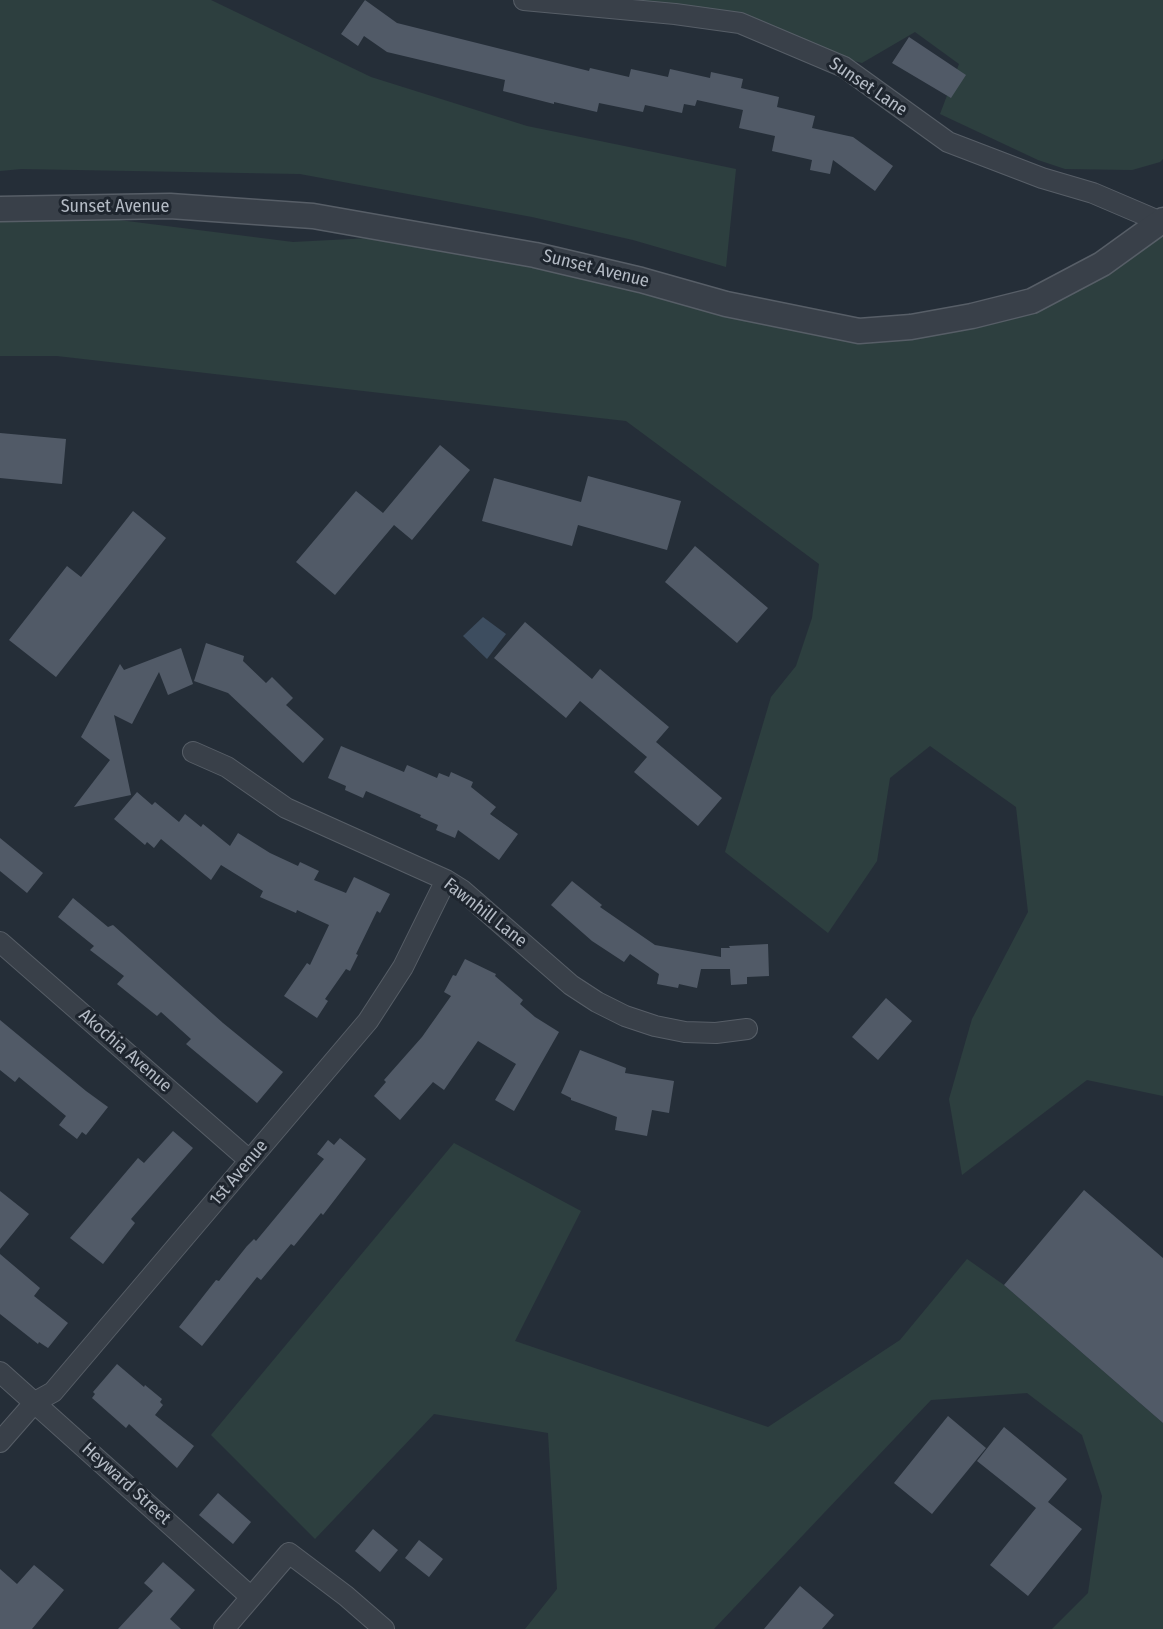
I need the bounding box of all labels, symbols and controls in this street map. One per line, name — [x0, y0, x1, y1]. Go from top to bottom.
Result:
street label: Sunset Lane — [825, 53, 911, 121]
street label: Sunset Avenue — [61, 196, 169, 218]
street label: Sunset Avenue — [541, 245, 651, 293]
street label: Fawnhill Lane — [439, 874, 531, 952]
street label: Akochia Avenue — [74, 1005, 176, 1097]
street label: 1st Avenue — [205, 1136, 273, 1210]
street label: Heyward Street — [77, 1438, 175, 1530]

